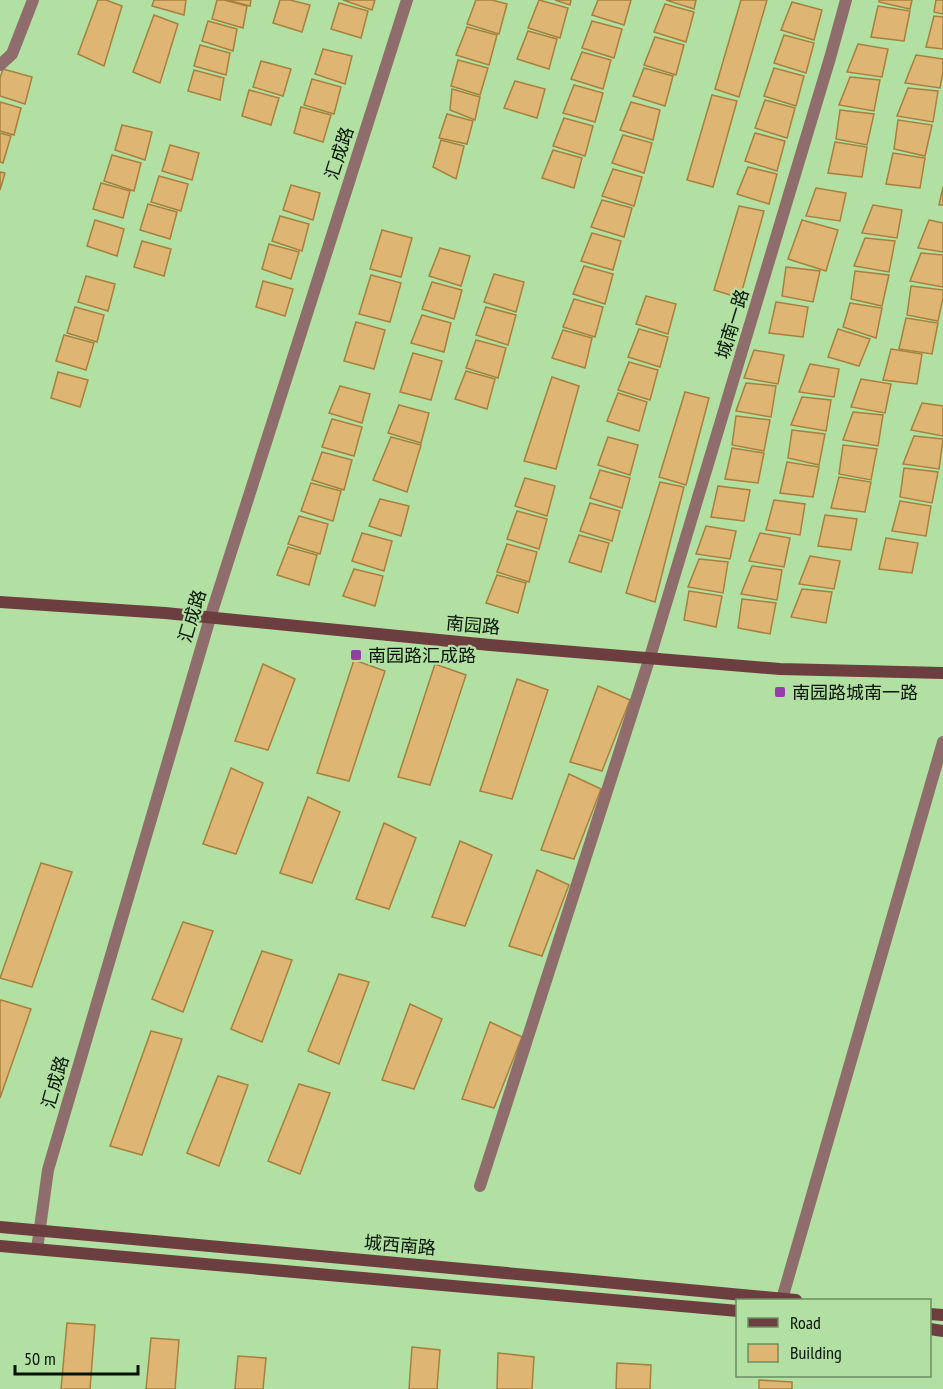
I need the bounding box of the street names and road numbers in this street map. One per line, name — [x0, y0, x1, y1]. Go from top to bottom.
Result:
street label: 汇成路 — [320, 124, 358, 182]
street label: 城南一路 — [710, 286, 754, 362]
street label: 汇成路 — [173, 587, 211, 645]
street label: 南园路 — [445, 611, 501, 639]
street label: 汇成路 — [37, 1053, 73, 1111]
street label: 城西南路 — [363, 1230, 437, 1260]

